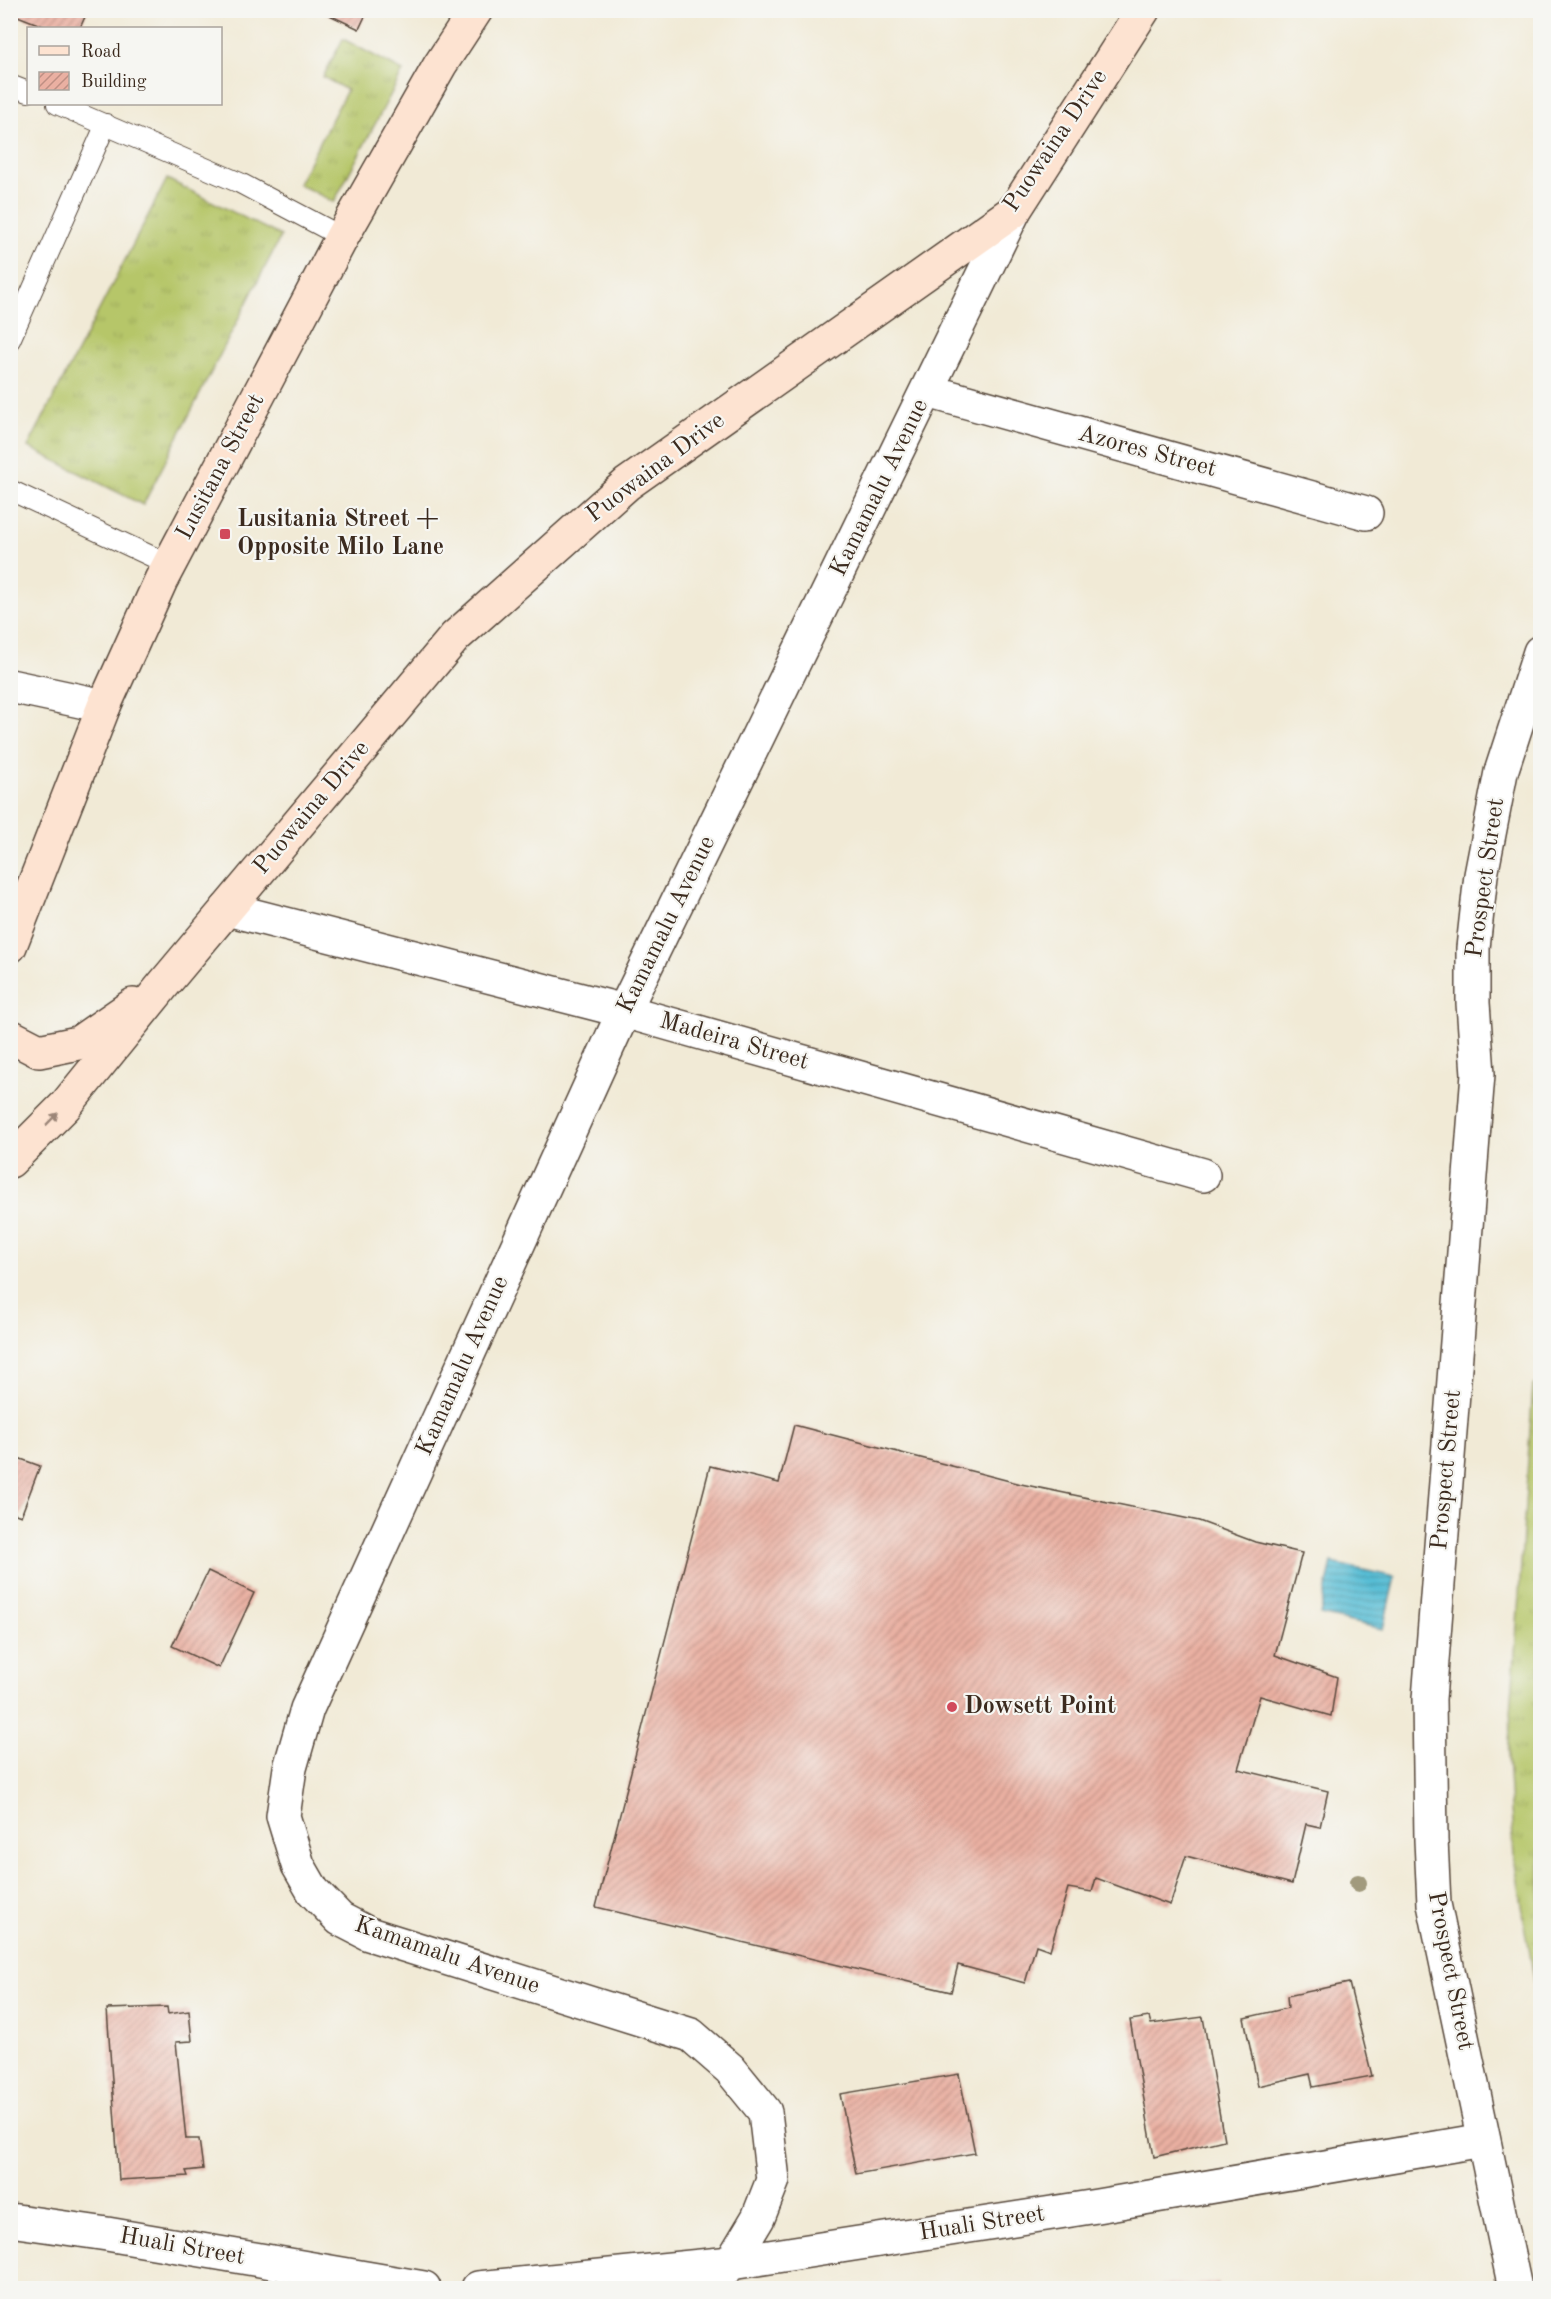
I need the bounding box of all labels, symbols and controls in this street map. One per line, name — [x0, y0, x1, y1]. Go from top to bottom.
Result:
legend — [27, 27, 222, 105]
text: Road — [81, 43, 121, 61]
street label: Puowaina Drive — [1000, 65, 1112, 217]
text: Building — [81, 73, 147, 91]
street label: Lusitana Street — [173, 390, 269, 544]
street label: Kamamalu Avenue — [827, 396, 933, 580]
street label: Puowaina Drive — [582, 408, 730, 528]
street label: Azores Street — [1075, 422, 1219, 482]
place label: Lusitania Street + Opposite Milo Lane — [237, 508, 444, 560]
marker: Lusitania Street + Opposite Milo Lane — [218, 527, 232, 541]
street label: Puowaina Drive — [249, 737, 375, 879]
street label: Prospect Street — [1463, 797, 1509, 959]
street label: Kamamalu Avenue — [614, 833, 720, 1017]
street label: Madeira Street — [657, 1009, 811, 1075]
one-way arrow — [44, 1113, 58, 1127]
street label: Kamamalu Avenue — [413, 1272, 513, 1460]
street label: Prospect Street — [1428, 1389, 1466, 1551]
place label: Dowsett Point — [964, 1695, 1116, 1719]
marker: Dowsett Point — [945, 1700, 959, 1714]
street label: Prospect Street — [1423, 1890, 1477, 2052]
street label: Kamamalu Avenue — [351, 1913, 543, 1999]
street label: Huali Street — [917, 2202, 1047, 2246]
street label: Huali Street — [117, 2224, 247, 2270]

